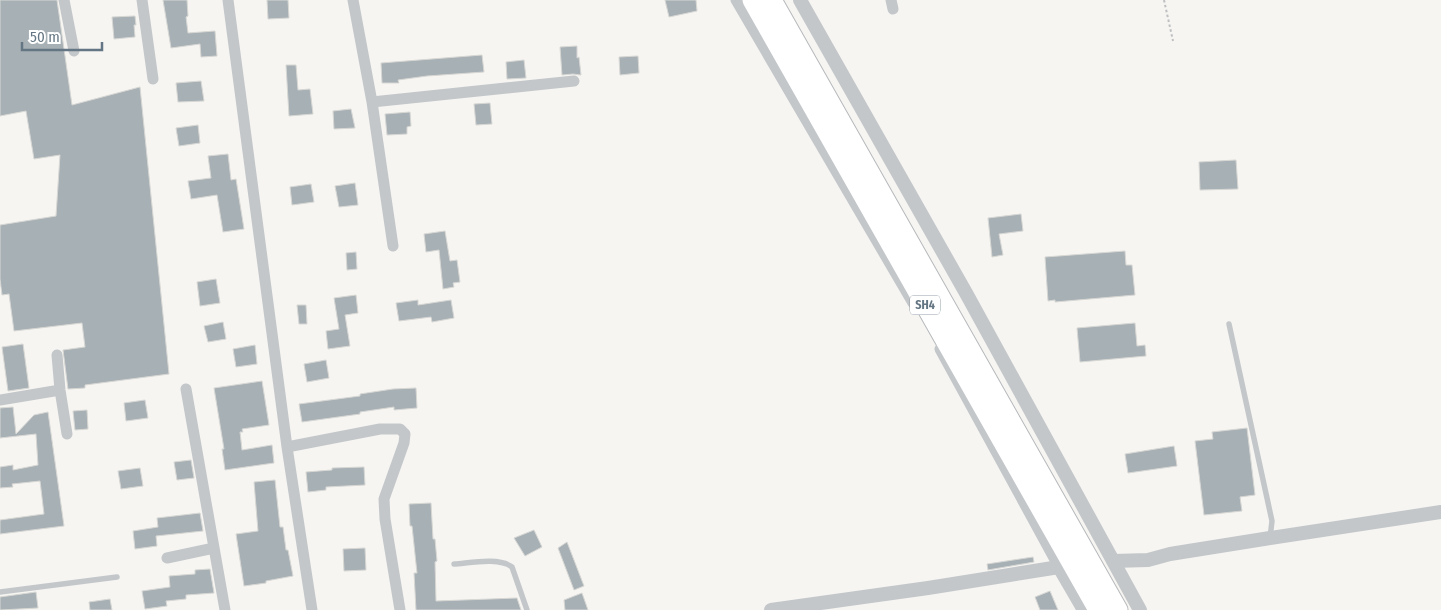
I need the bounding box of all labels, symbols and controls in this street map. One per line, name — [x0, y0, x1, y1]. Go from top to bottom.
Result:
scale bar — [22, 20, 102, 52]
text: 50 m — [30, 28, 60, 46]
road number: SH4 — [910, 296, 940, 314]

